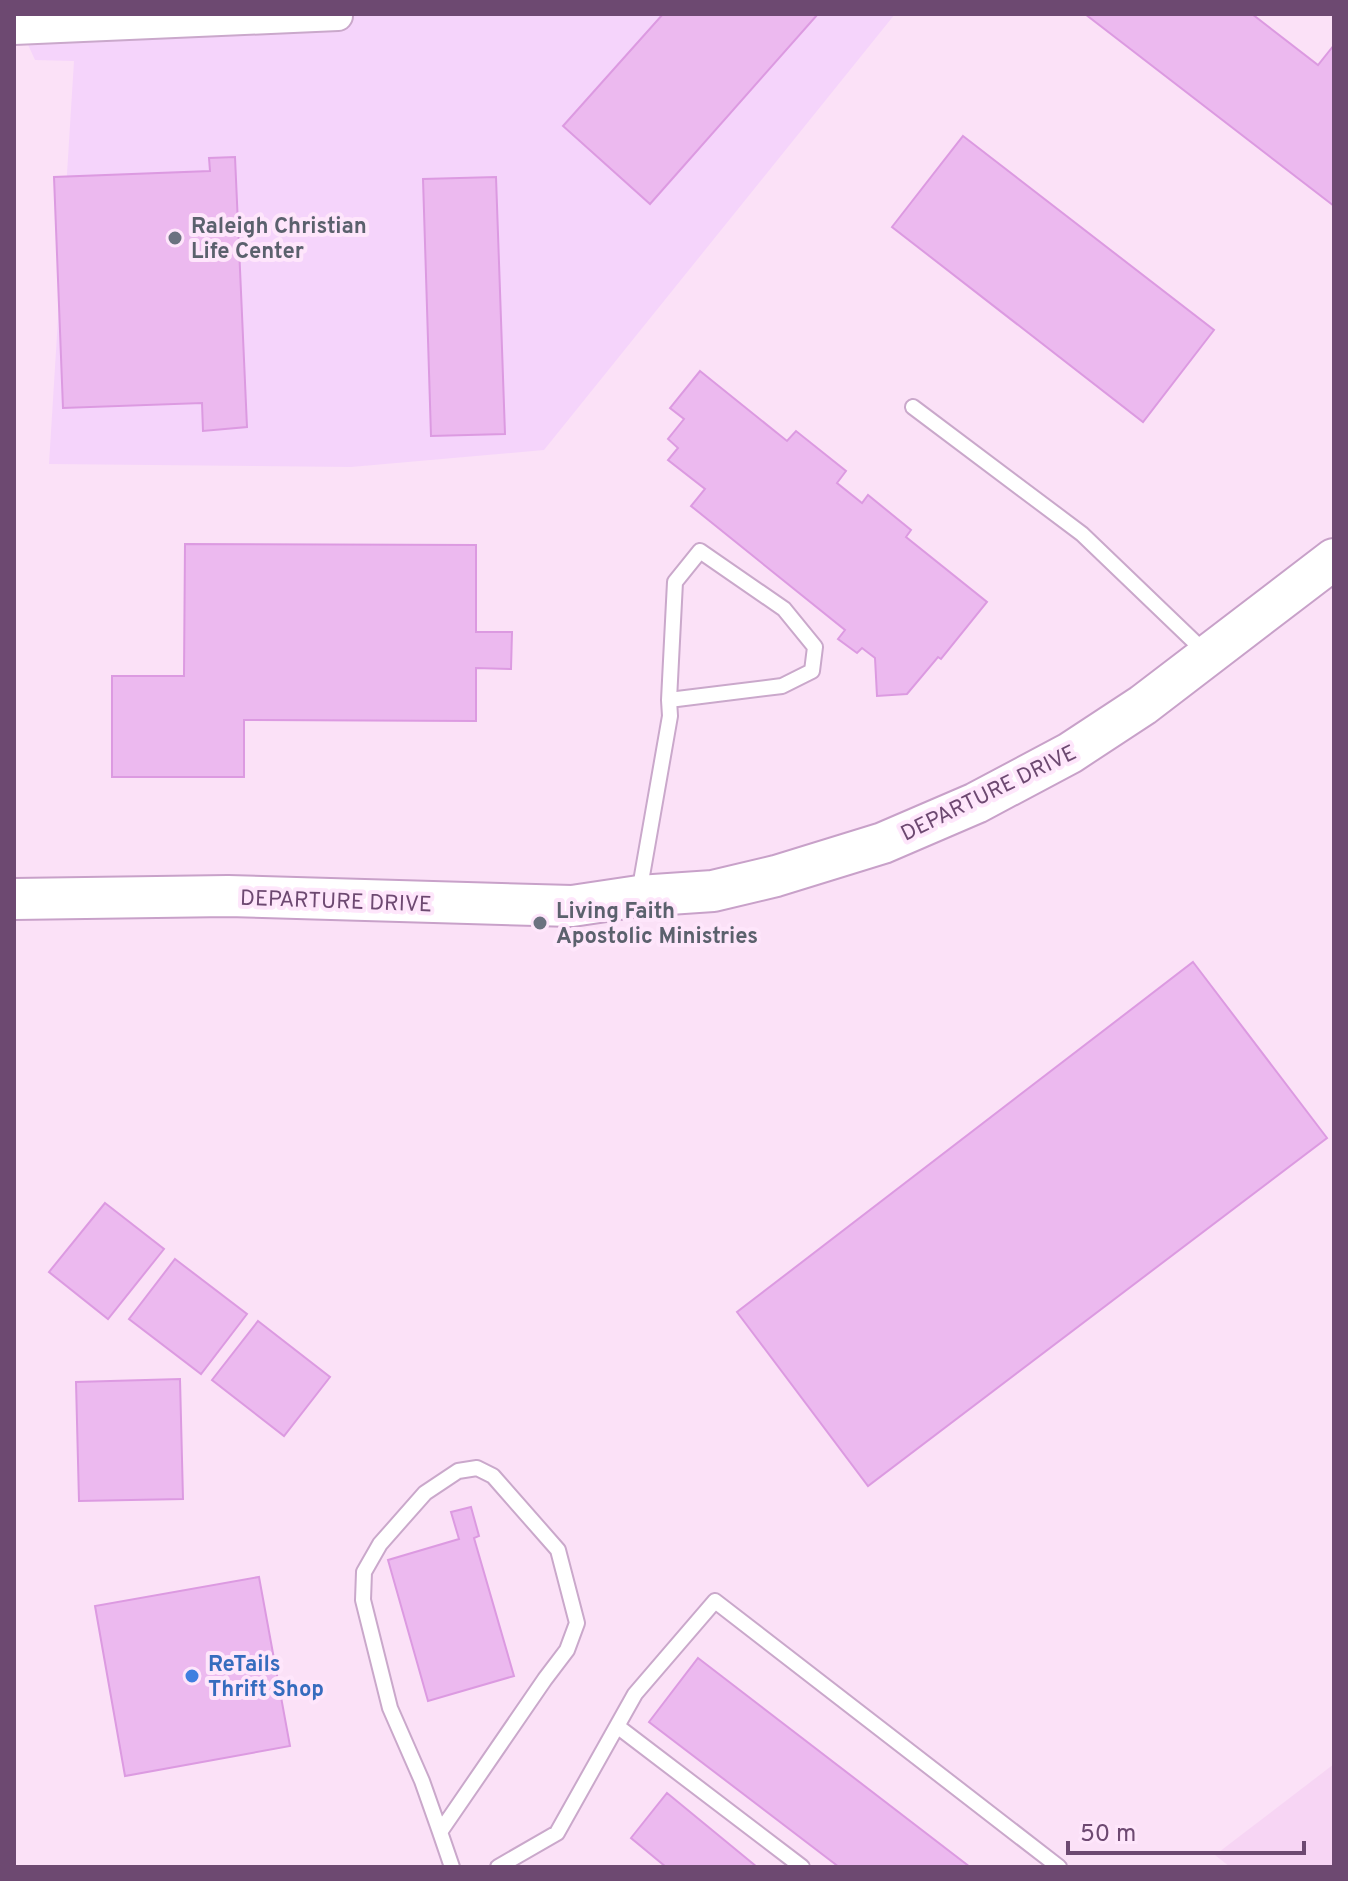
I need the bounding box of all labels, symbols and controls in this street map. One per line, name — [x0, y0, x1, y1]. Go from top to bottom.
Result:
place label: Raleigh Christian Life Center — [191, 214, 367, 266]
marker: Raleigh Christian Life Center — [166, 229, 184, 247]
street label: DEPARTURE DRIVE — [897, 740, 1081, 848]
street label: DEPARTURE DRIVE — [240, 886, 432, 919]
place label: Living Faith Apostolic Ministries — [556, 899, 758, 951]
marker: Living Faith Apostolic Ministries — [531, 914, 549, 932]
place label: ReTails Thrift Shop — [208, 1652, 324, 1704]
marker: ReTails Thrift Shop — [183, 1667, 201, 1685]
scale bar — [1068, 1805, 1304, 1855]
text: 50 m — [1080, 1820, 1136, 1850]

